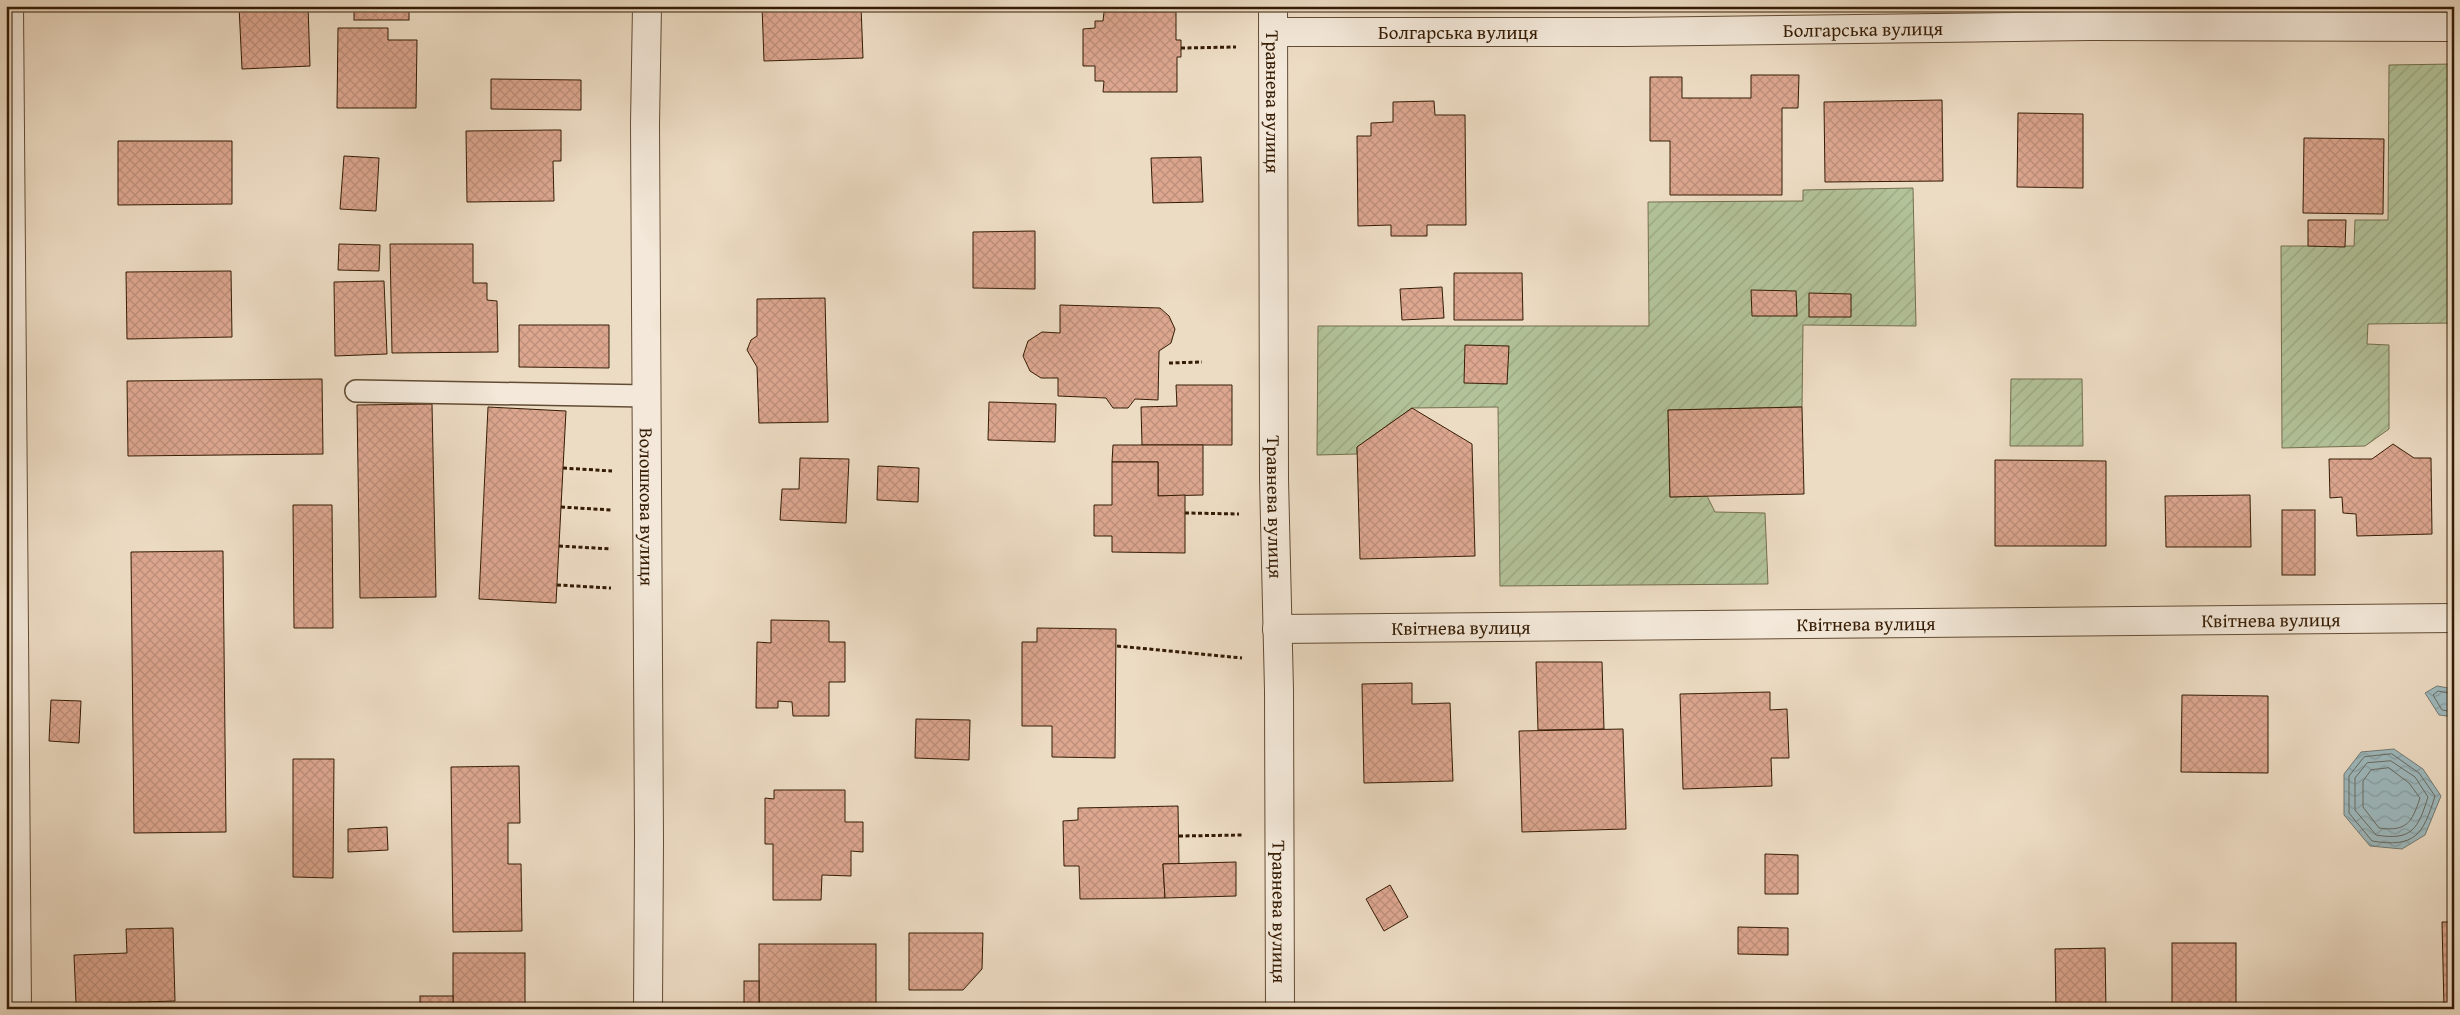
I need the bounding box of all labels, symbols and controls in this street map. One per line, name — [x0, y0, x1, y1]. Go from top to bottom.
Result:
street label: Болгарська вулиця — [1783, 14, 1944, 44]
street label: Болгарська вулиця — [1378, 18, 1538, 46]
street label: Травнева вулиця — [1259, 31, 1287, 174]
street label: Волошкова вулиця — [633, 428, 662, 587]
street label: Травнева вулиця — [1260, 436, 1290, 579]
street label: Квітнева вулиця — [2201, 605, 2341, 634]
street label: Квітнева вулиця — [1796, 609, 1936, 638]
street label: Квітнева вулиця — [1391, 613, 1531, 642]
street label: Травнева вулиця — [1265, 840, 1294, 984]

